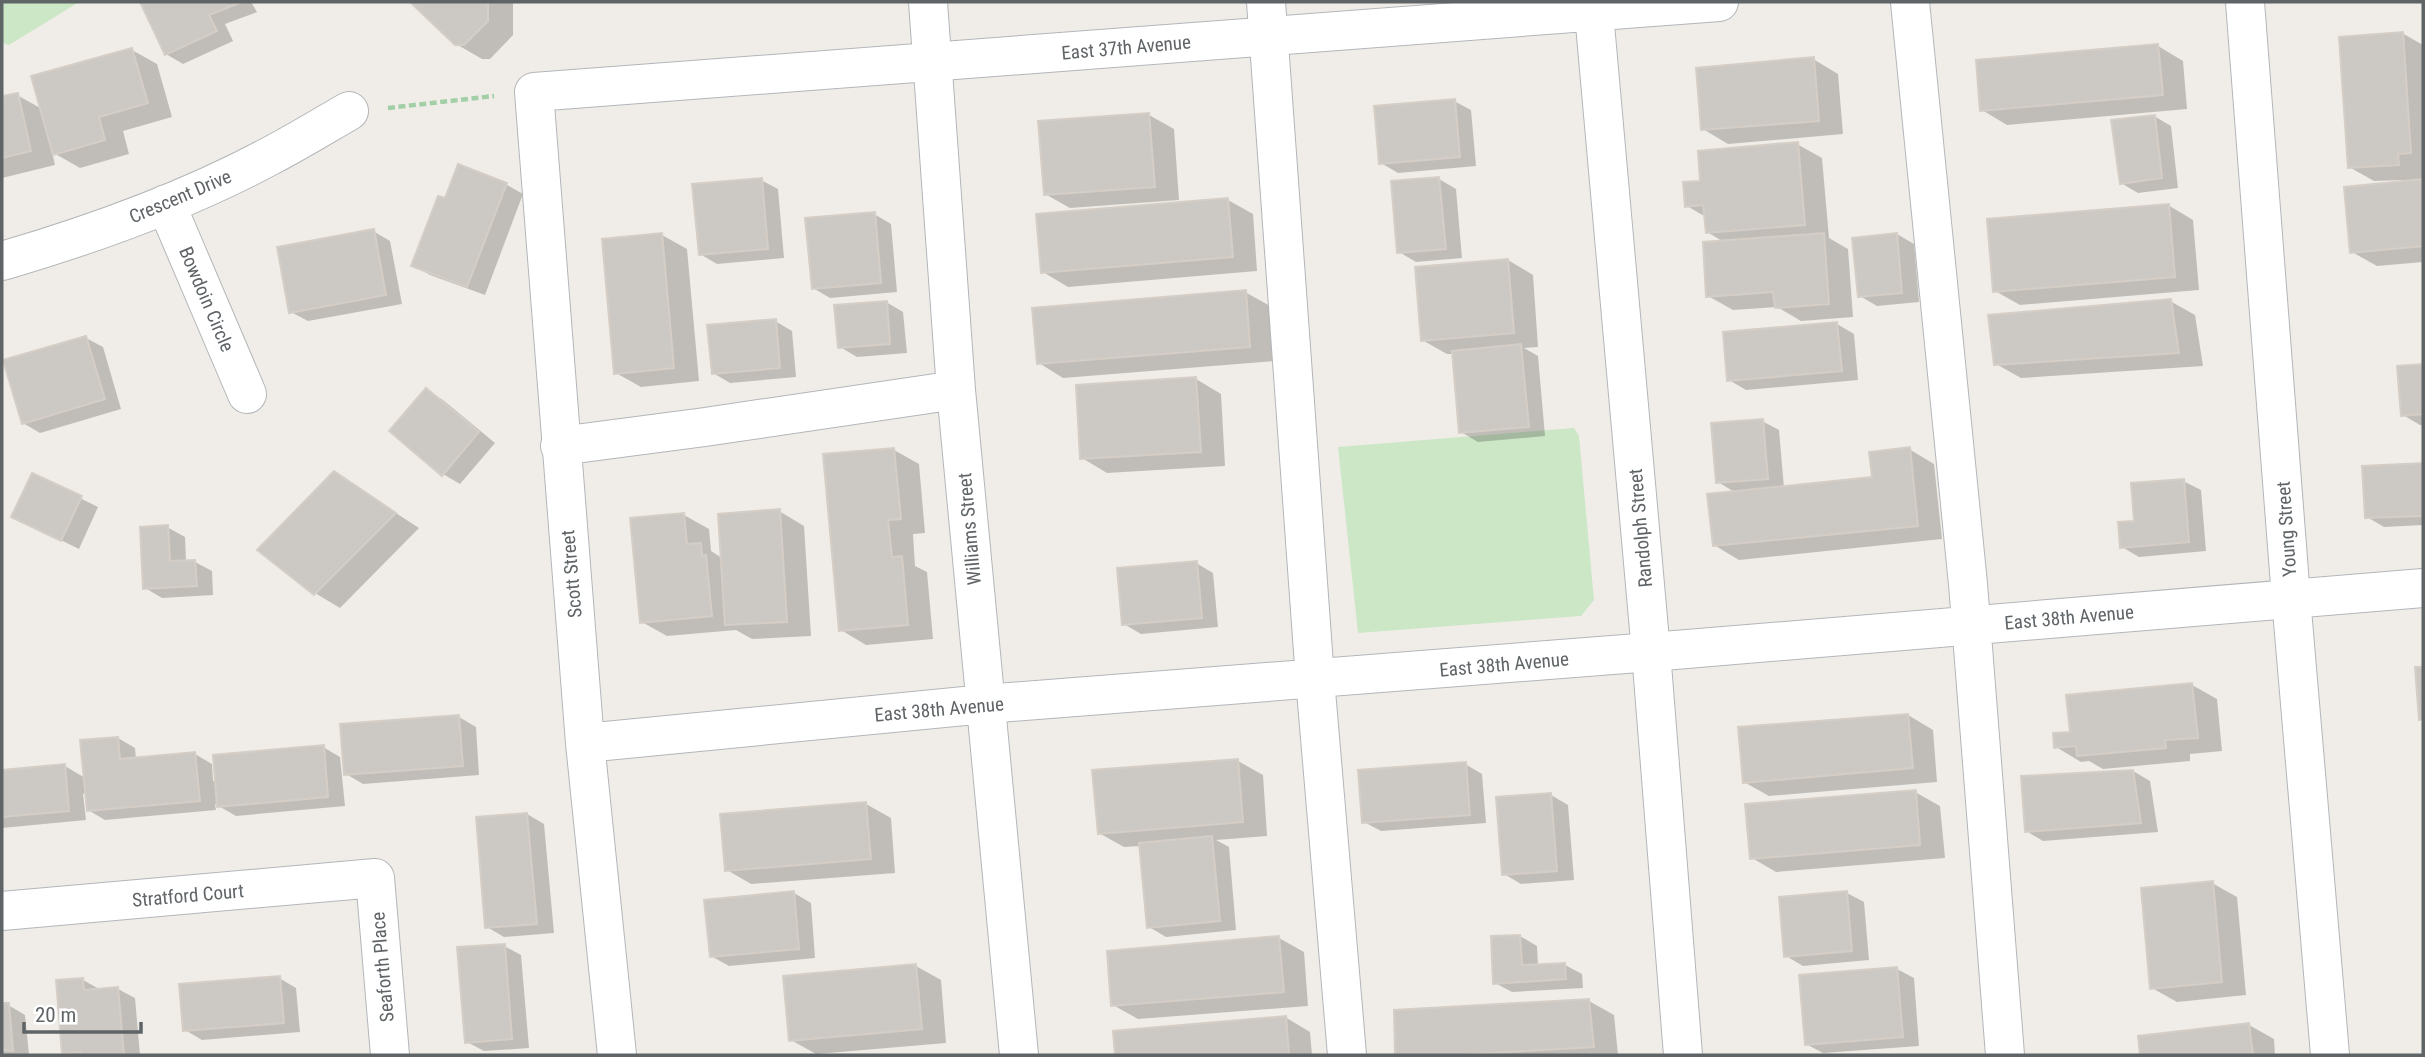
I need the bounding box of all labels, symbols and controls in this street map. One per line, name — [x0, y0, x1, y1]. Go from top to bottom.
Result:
street label: East 37th Avenue — [1060, 30, 1192, 65]
street label: Crescent Drive — [126, 165, 235, 228]
street label: Bowdoin Circle — [174, 243, 239, 355]
street label: Randolph Street — [1624, 468, 1657, 588]
street label: Williams Street — [953, 472, 986, 586]
street label: Young Street — [2272, 480, 2301, 577]
street label: Scott Street — [556, 529, 587, 619]
street label: East 38th Avenue — [2003, 600, 2135, 635]
street label: East 38th Avenue — [1438, 647, 1570, 682]
street label: East 38th Avenue — [873, 692, 1005, 727]
street label: Stratford Court — [131, 879, 245, 912]
street label: Seaforth Place — [366, 911, 399, 1023]
scale bar — [24, 990, 142, 1034]
text: 20 m — [35, 1003, 76, 1027]

